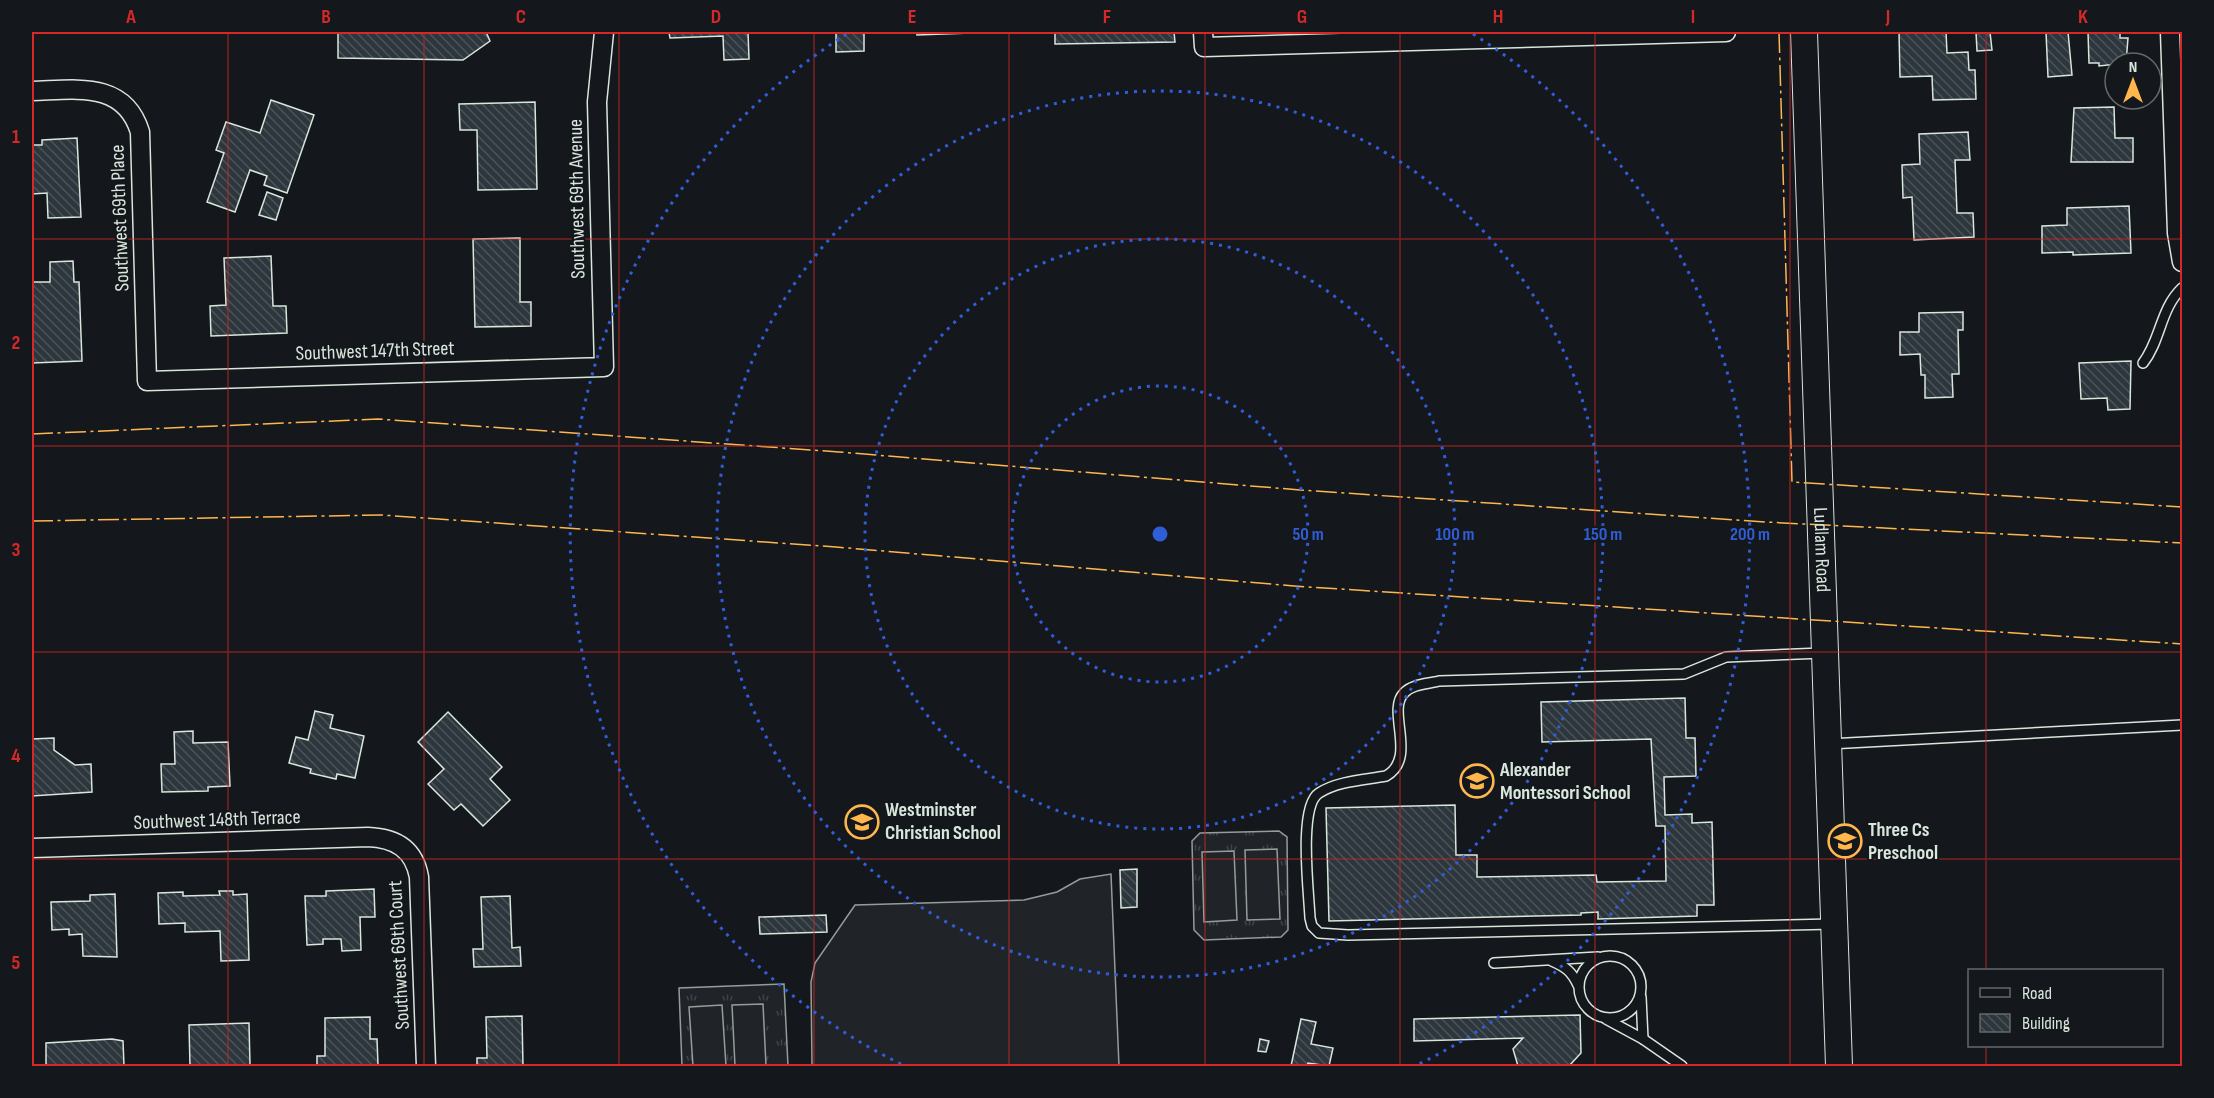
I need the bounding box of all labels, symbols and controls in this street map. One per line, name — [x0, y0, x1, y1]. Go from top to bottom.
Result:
text: A — [125, 5, 136, 29]
text: B — [321, 5, 331, 29]
text: C — [516, 5, 526, 29]
text: D — [711, 5, 721, 29]
text: E — [908, 5, 916, 29]
text: F — [1103, 5, 1111, 29]
text: G — [1297, 5, 1307, 29]
text: H — [1493, 5, 1503, 29]
text: I — [1691, 5, 1695, 29]
text: J — [1885, 5, 1890, 29]
text: K — [2078, 5, 2088, 29]
north arrow — [2103, 51, 2163, 111]
text: N — [2129, 58, 2137, 77]
street label: Southwest 69th Avenue — [564, 119, 590, 279]
text: 1 — [12, 125, 20, 149]
street label: Southwest 69th Place — [105, 144, 135, 292]
text: 2 — [12, 331, 20, 355]
street label: Southwest 147th Street — [295, 336, 455, 366]
street label: Ludlam Road — [1808, 507, 1835, 593]
centre of rings — [1150, 524, 1170, 544]
text: 50 m — [1292, 524, 1324, 545]
text: 100 m — [1436, 524, 1475, 545]
text: 150 m — [1584, 524, 1622, 545]
text: 200 m — [1730, 524, 1770, 545]
text: 3 — [12, 538, 21, 562]
text: 4 — [11, 744, 21, 768]
place label: Alexander Montessori School — [1499, 758, 1631, 805]
school or university icon: Alexander Montessori School — [1459, 763, 1495, 799]
place label: Westminster Christian School — [885, 798, 1001, 845]
school or university icon: Westminster Christian School — [844, 804, 880, 840]
street label: Southwest 148th Terrace — [133, 805, 301, 835]
place label: Three Cs Preschool — [1868, 818, 1938, 865]
school or university icon: Three Cs Preschool — [1827, 823, 1863, 859]
street label: Southwest 69th Court — [383, 880, 415, 1030]
text: 5 — [12, 951, 21, 975]
legend — [1968, 969, 2163, 1047]
text: Road — [2022, 983, 2052, 1004]
text: Building — [2022, 1013, 2070, 1034]

